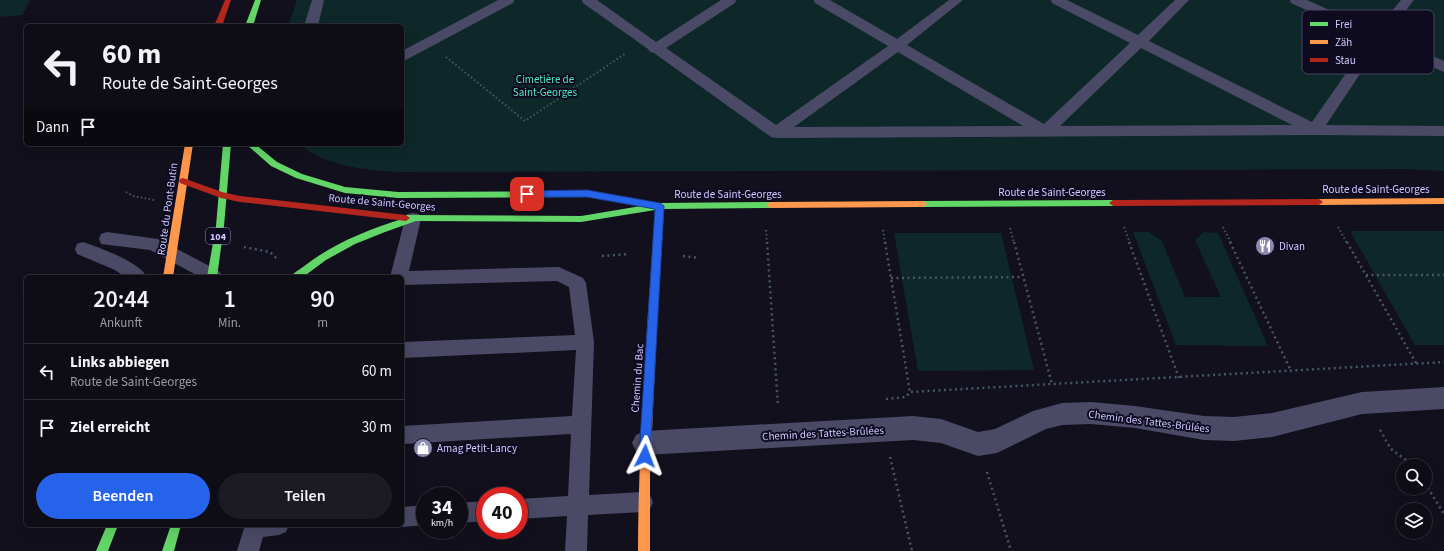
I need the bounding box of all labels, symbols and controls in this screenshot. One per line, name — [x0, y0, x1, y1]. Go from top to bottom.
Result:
legend — [1302, 10, 1434, 74]
text: Frei — [1335, 17, 1352, 32]
text: 60 m — [102, 34, 161, 74]
text: Zäh — [1335, 35, 1352, 50]
icon: left — [36, 40, 88, 92]
text: Stau — [1335, 53, 1356, 68]
text: Route de Saint-Georges — [102, 71, 278, 96]
park label: Cimetière de Saint-Georges — [513, 72, 578, 100]
icon: arrive — [77, 116, 99, 138]
text: Dann — [36, 117, 69, 138]
street label: Route du Pont-Butin — [154, 162, 181, 256]
pin — [510, 177, 544, 211]
street label: Route de Saint-Georges — [1322, 182, 1430, 197]
icon: arrive — [516, 183, 538, 205]
street label: Route de Saint-Georges — [998, 185, 1106, 200]
street label: Route de Saint-Georges — [674, 187, 782, 202]
street label: Route de Saint-Georges — [328, 190, 437, 215]
road number: 104 — [206, 228, 230, 244]
restaurant icon: Divan — [1254, 235, 1276, 257]
place label: Divan — [1279, 239, 1305, 254]
text: 20:44 — [93, 282, 149, 317]
text: 1 — [223, 282, 236, 317]
text: 90 — [310, 282, 335, 317]
text: Ankunft — [100, 314, 142, 332]
text: Min. — [218, 314, 241, 332]
text: m — [317, 314, 328, 332]
street label: Chemin du Bac — [628, 343, 647, 413]
text: Links abbiegen — [70, 352, 169, 373]
icon: left — [36, 361, 58, 383]
text: 60 m — [362, 361, 392, 382]
text: Route de Saint-Georges — [70, 373, 197, 391]
street label: Chemin des Tattes-Brûlées — [1088, 407, 1211, 436]
icon: arrive — [36, 417, 58, 439]
text: Ziel erreicht — [70, 417, 150, 438]
text: 30 m — [362, 417, 392, 438]
street label: Chemin des Tattes-Brûlées — [762, 423, 885, 444]
position arrow — [624, 435, 666, 477]
shop icon: Amag Petit-Lancy — [412, 437, 434, 459]
place label: Amag Petit-Lancy — [437, 441, 517, 456]
map controls — [1396, 459, 1432, 539]
button: search — [1396, 459, 1432, 495]
button: Beenden — [36, 473, 210, 519]
button: Teilen — [218, 473, 392, 519]
speed limit sign: 40 — [476, 487, 528, 539]
text: 34 — [431, 494, 453, 522]
button: layers — [1396, 503, 1432, 539]
text: km/h — [431, 516, 453, 530]

